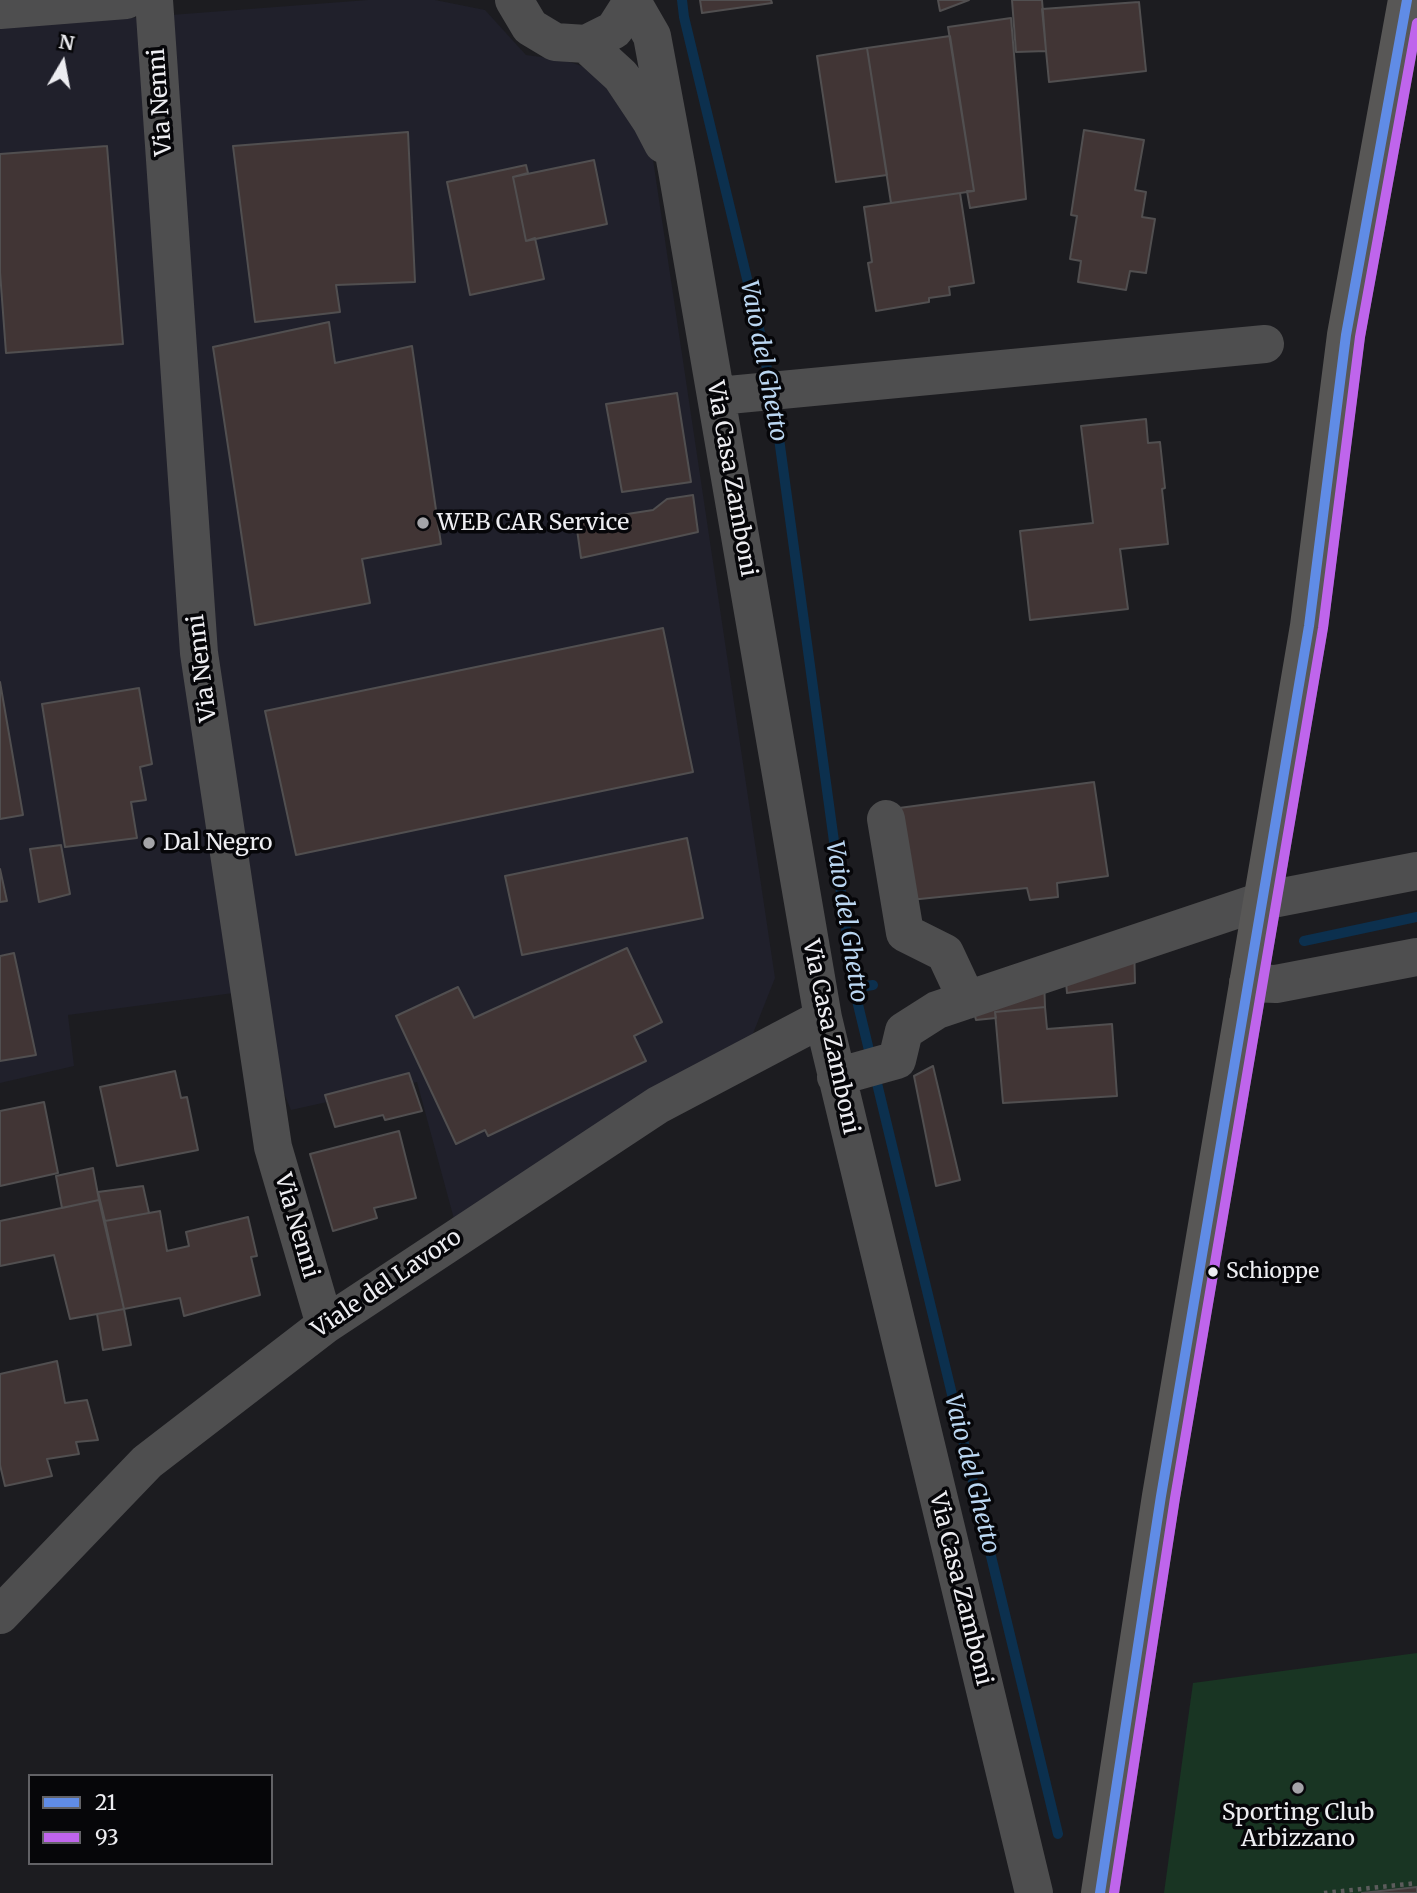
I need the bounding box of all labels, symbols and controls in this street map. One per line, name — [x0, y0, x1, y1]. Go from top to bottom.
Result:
north arrow — [28, 28, 98, 98]
text: N — [57, 29, 76, 55]
street label: Via Nenni — [143, 47, 179, 157]
water label: Vaio del Ghetto — [733, 278, 793, 444]
street label: Via Casa Zamboni — [700, 379, 762, 579]
place label: WEB CAR Service — [437, 509, 629, 537]
marker: WEB CAR Service — [415, 515, 431, 531]
street label: Via Nenni — [183, 613, 223, 723]
place label: Dal Negro — [163, 829, 272, 857]
marker: Dal Negro — [141, 835, 157, 851]
water label: Vaio del Ghetto — [819, 839, 873, 1005]
street label: Via Casa Zamboni — [796, 937, 864, 1137]
street label: Via Nenni — [268, 1170, 324, 1282]
street label: Viale del Lavoro — [307, 1224, 467, 1344]
place label: Schioppe — [1226, 1259, 1319, 1285]
marker: Schioppe — [1206, 1265, 1220, 1279]
water label: Vaio del Ghetto — [937, 1391, 1005, 1557]
street label: Via Casa Zamboni — [923, 1490, 997, 1688]
legend — [28, 1774, 273, 1865]
marker: Sporting Club Arbizzano — [1290, 1780, 1306, 1796]
text: 21 — [95, 1789, 116, 1816]
place label: Sporting Club Arbizzano — [1222, 1799, 1374, 1853]
text: 93 — [95, 1824, 119, 1851]

